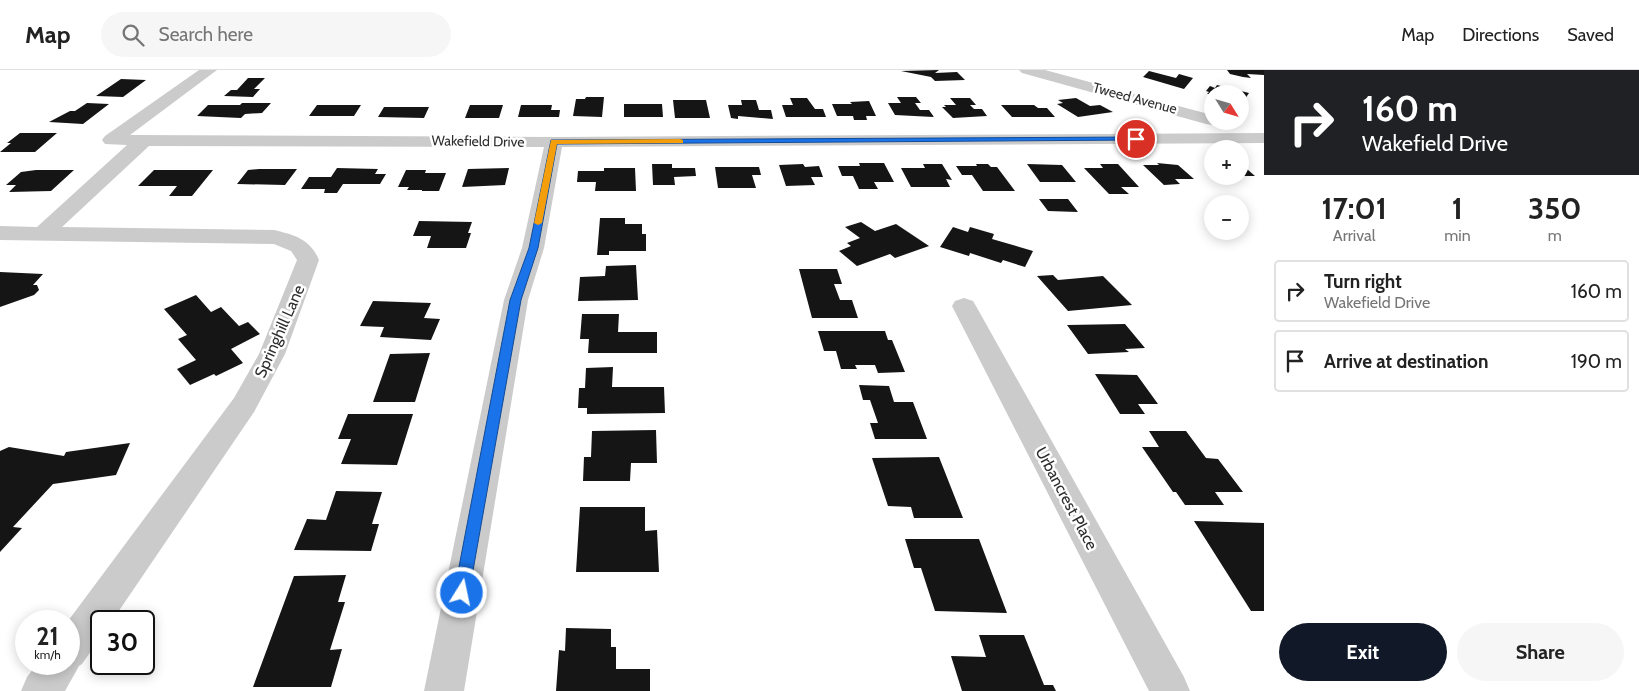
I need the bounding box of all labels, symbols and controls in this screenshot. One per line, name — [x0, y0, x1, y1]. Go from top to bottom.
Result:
search box — [101, 12, 451, 57]
text: Map — [25, 20, 71, 49]
icon: search — [119, 21, 147, 49]
text: Search here — [159, 23, 253, 46]
text: Map — [1401, 24, 1434, 46]
text: Directions — [1462, 24, 1539, 46]
text: Saved — [1567, 24, 1614, 46]
street label: Tweed Avenue — [1091, 78, 1179, 118]
north arrow — [1204, 85, 1249, 130]
map controls — [1204, 85, 1249, 240]
text: 160 m — [1362, 87, 1458, 130]
icon: right — [1279, 90, 1344, 155]
pin — [1115, 118, 1157, 160]
icon: arrive — [1122, 125, 1150, 153]
text: Wakefield Drive — [1362, 130, 1508, 157]
street label: Wakefield Drive — [431, 131, 525, 151]
button: + — [1204, 140, 1249, 185]
text: 17:01 — [1321, 190, 1387, 227]
text: 1 — [1452, 190, 1463, 227]
text: 350 — [1528, 190, 1582, 227]
button: − — [1204, 195, 1249, 240]
text: Arrival — [1333, 226, 1375, 245]
text: min — [1444, 226, 1471, 245]
text: m — [1548, 226, 1562, 245]
text: Turn right — [1324, 270, 1402, 293]
icon: right — [1281, 277, 1309, 305]
text: 160 m — [1571, 280, 1622, 303]
street label: Springhill Lane — [251, 282, 308, 381]
text: Wakefield Drive — [1324, 293, 1430, 312]
icon: arrive — [1281, 347, 1309, 375]
text: Arrive at destination — [1324, 350, 1488, 373]
text: 190 m — [1571, 350, 1622, 373]
street label: Urbancrest Place — [1031, 444, 1102, 553]
position arrow — [435, 566, 487, 618]
speed limit sign: 30 — [90, 610, 155, 675]
text: 21 — [36, 621, 59, 651]
button: Exit — [1279, 623, 1447, 681]
button: Share — [1457, 623, 1624, 681]
text: km/h — [34, 647, 61, 662]

